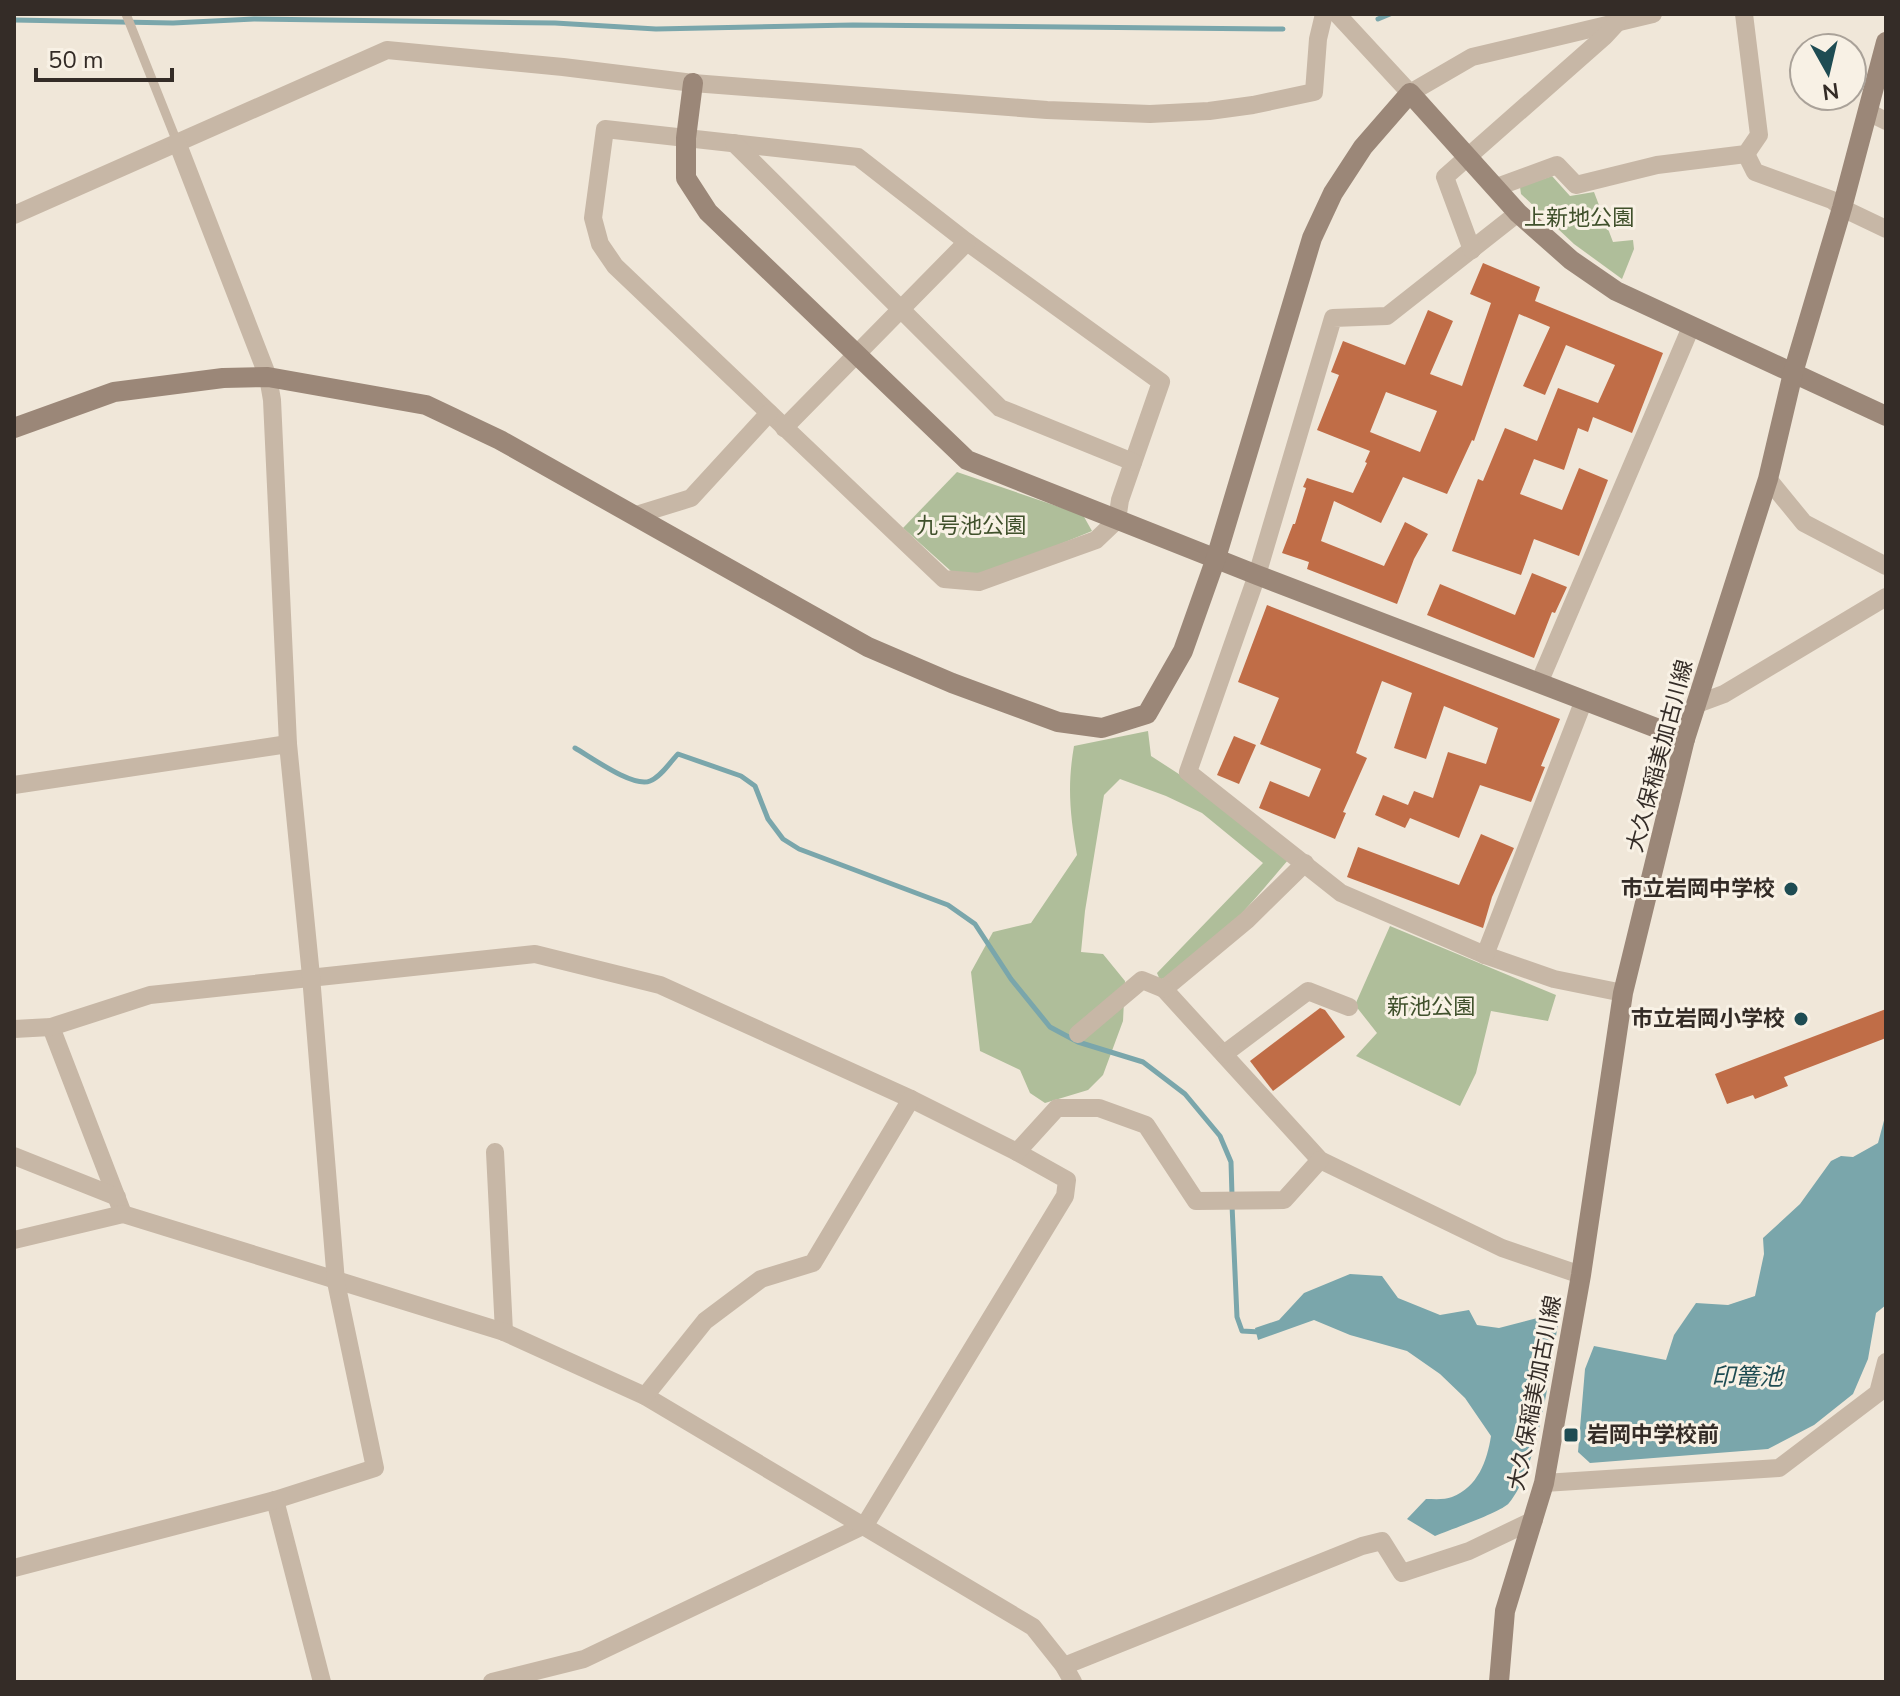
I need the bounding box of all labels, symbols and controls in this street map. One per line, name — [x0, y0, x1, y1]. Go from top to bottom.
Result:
scale bar — [36, 32, 172, 82]
north arrow — [1788, 32, 1868, 112]
text: 50 m — [48, 44, 104, 76]
text: N — [1820, 75, 1841, 107]
park label: 上新地公園 — [1524, 203, 1634, 233]
park label: 九号池公園 — [916, 511, 1026, 541]
street label: 大久保稲美加古川線 — [1620, 656, 1700, 856]
place label: 市立岩岡中学校 — [1621, 874, 1775, 904]
marker: 市立岩岡中学校 — [1782, 880, 1800, 898]
park label: 新池公園 — [1387, 992, 1475, 1022]
place label: 市立岩岡小学校 — [1631, 1004, 1785, 1034]
marker: 市立岩岡小学校 — [1792, 1010, 1810, 1028]
street label: 大久保稲美加古川線 — [1501, 1293, 1569, 1493]
water label: 印篭池 — [1711, 1361, 1785, 1393]
place label: 岩岡中学校前 — [1587, 1420, 1719, 1450]
marker: 岩岡中学校前 — [1562, 1426, 1580, 1444]

